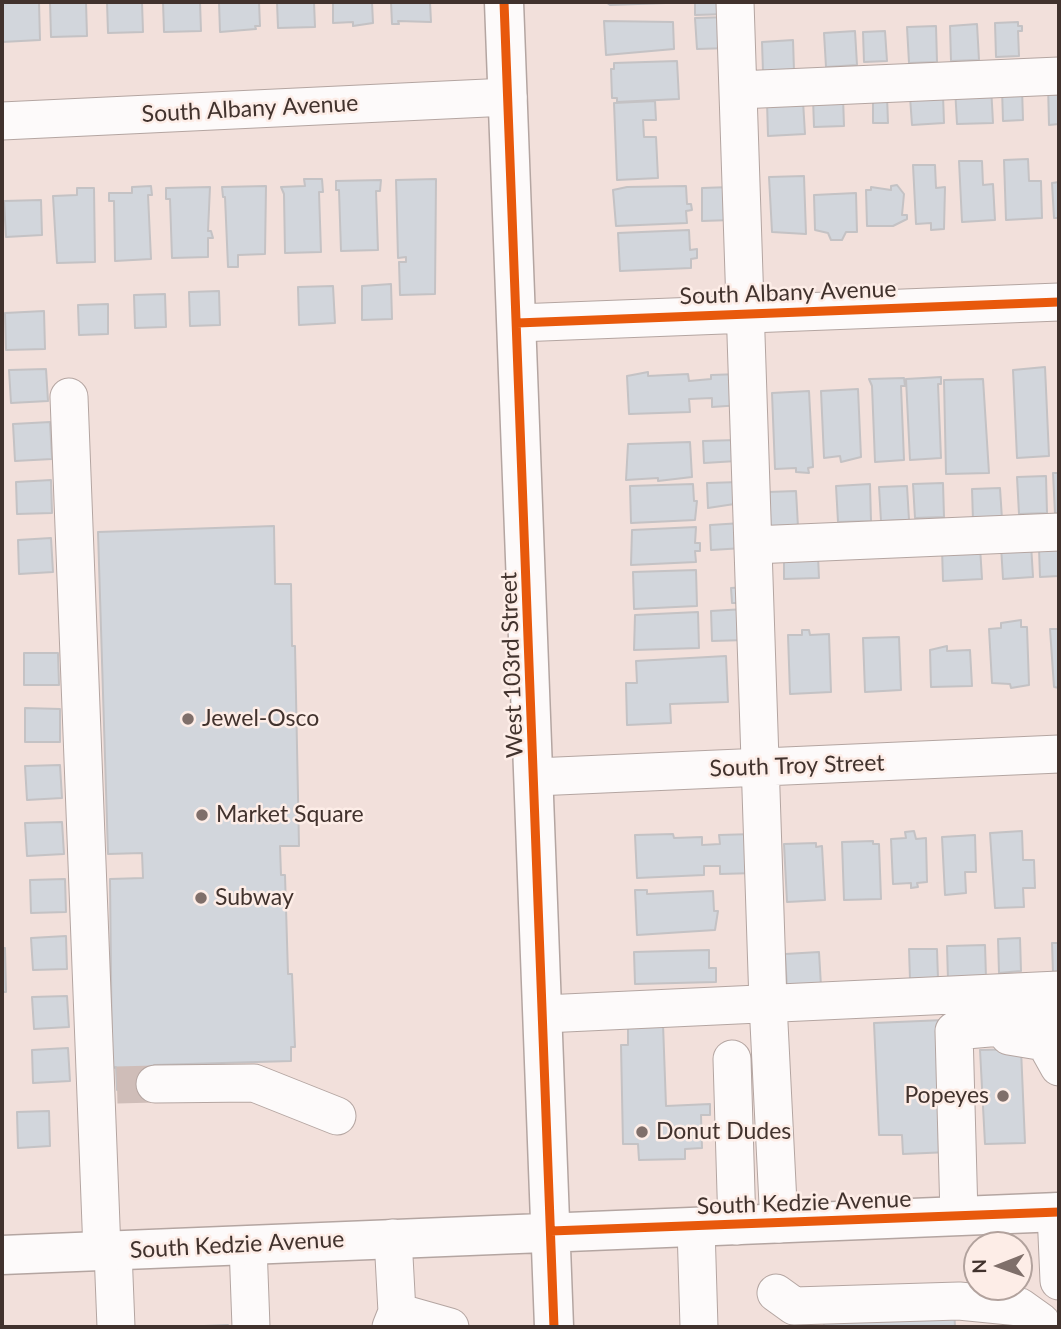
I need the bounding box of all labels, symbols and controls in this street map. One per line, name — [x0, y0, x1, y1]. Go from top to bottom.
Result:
street label: South Albany Avenue — [141, 90, 359, 128]
street label: South Albany Avenue — [679, 275, 897, 311]
street label: West 103rd Street — [495, 572, 529, 758]
place label: Jewel-Osco — [202, 705, 319, 733]
marker: Jewel-Osco — [180, 711, 196, 727]
street label: South Troy Street — [709, 749, 885, 783]
place label: Market Square — [216, 801, 364, 829]
marker: Market Square — [194, 807, 210, 823]
place label: Subway — [215, 884, 294, 912]
marker: Subway — [193, 890, 209, 906]
place label: Popeyes — [904, 1082, 989, 1110]
marker: Popeyes — [995, 1088, 1011, 1104]
place label: Donut Dudes — [656, 1118, 791, 1146]
marker: Donut Dudes — [634, 1124, 650, 1140]
street label: South Kedzie Avenue — [696, 1185, 912, 1221]
street label: South Kedzie Avenue — [129, 1226, 345, 1264]
north arrow — [963, 1231, 1033, 1301]
text: N — [967, 1259, 990, 1274]

